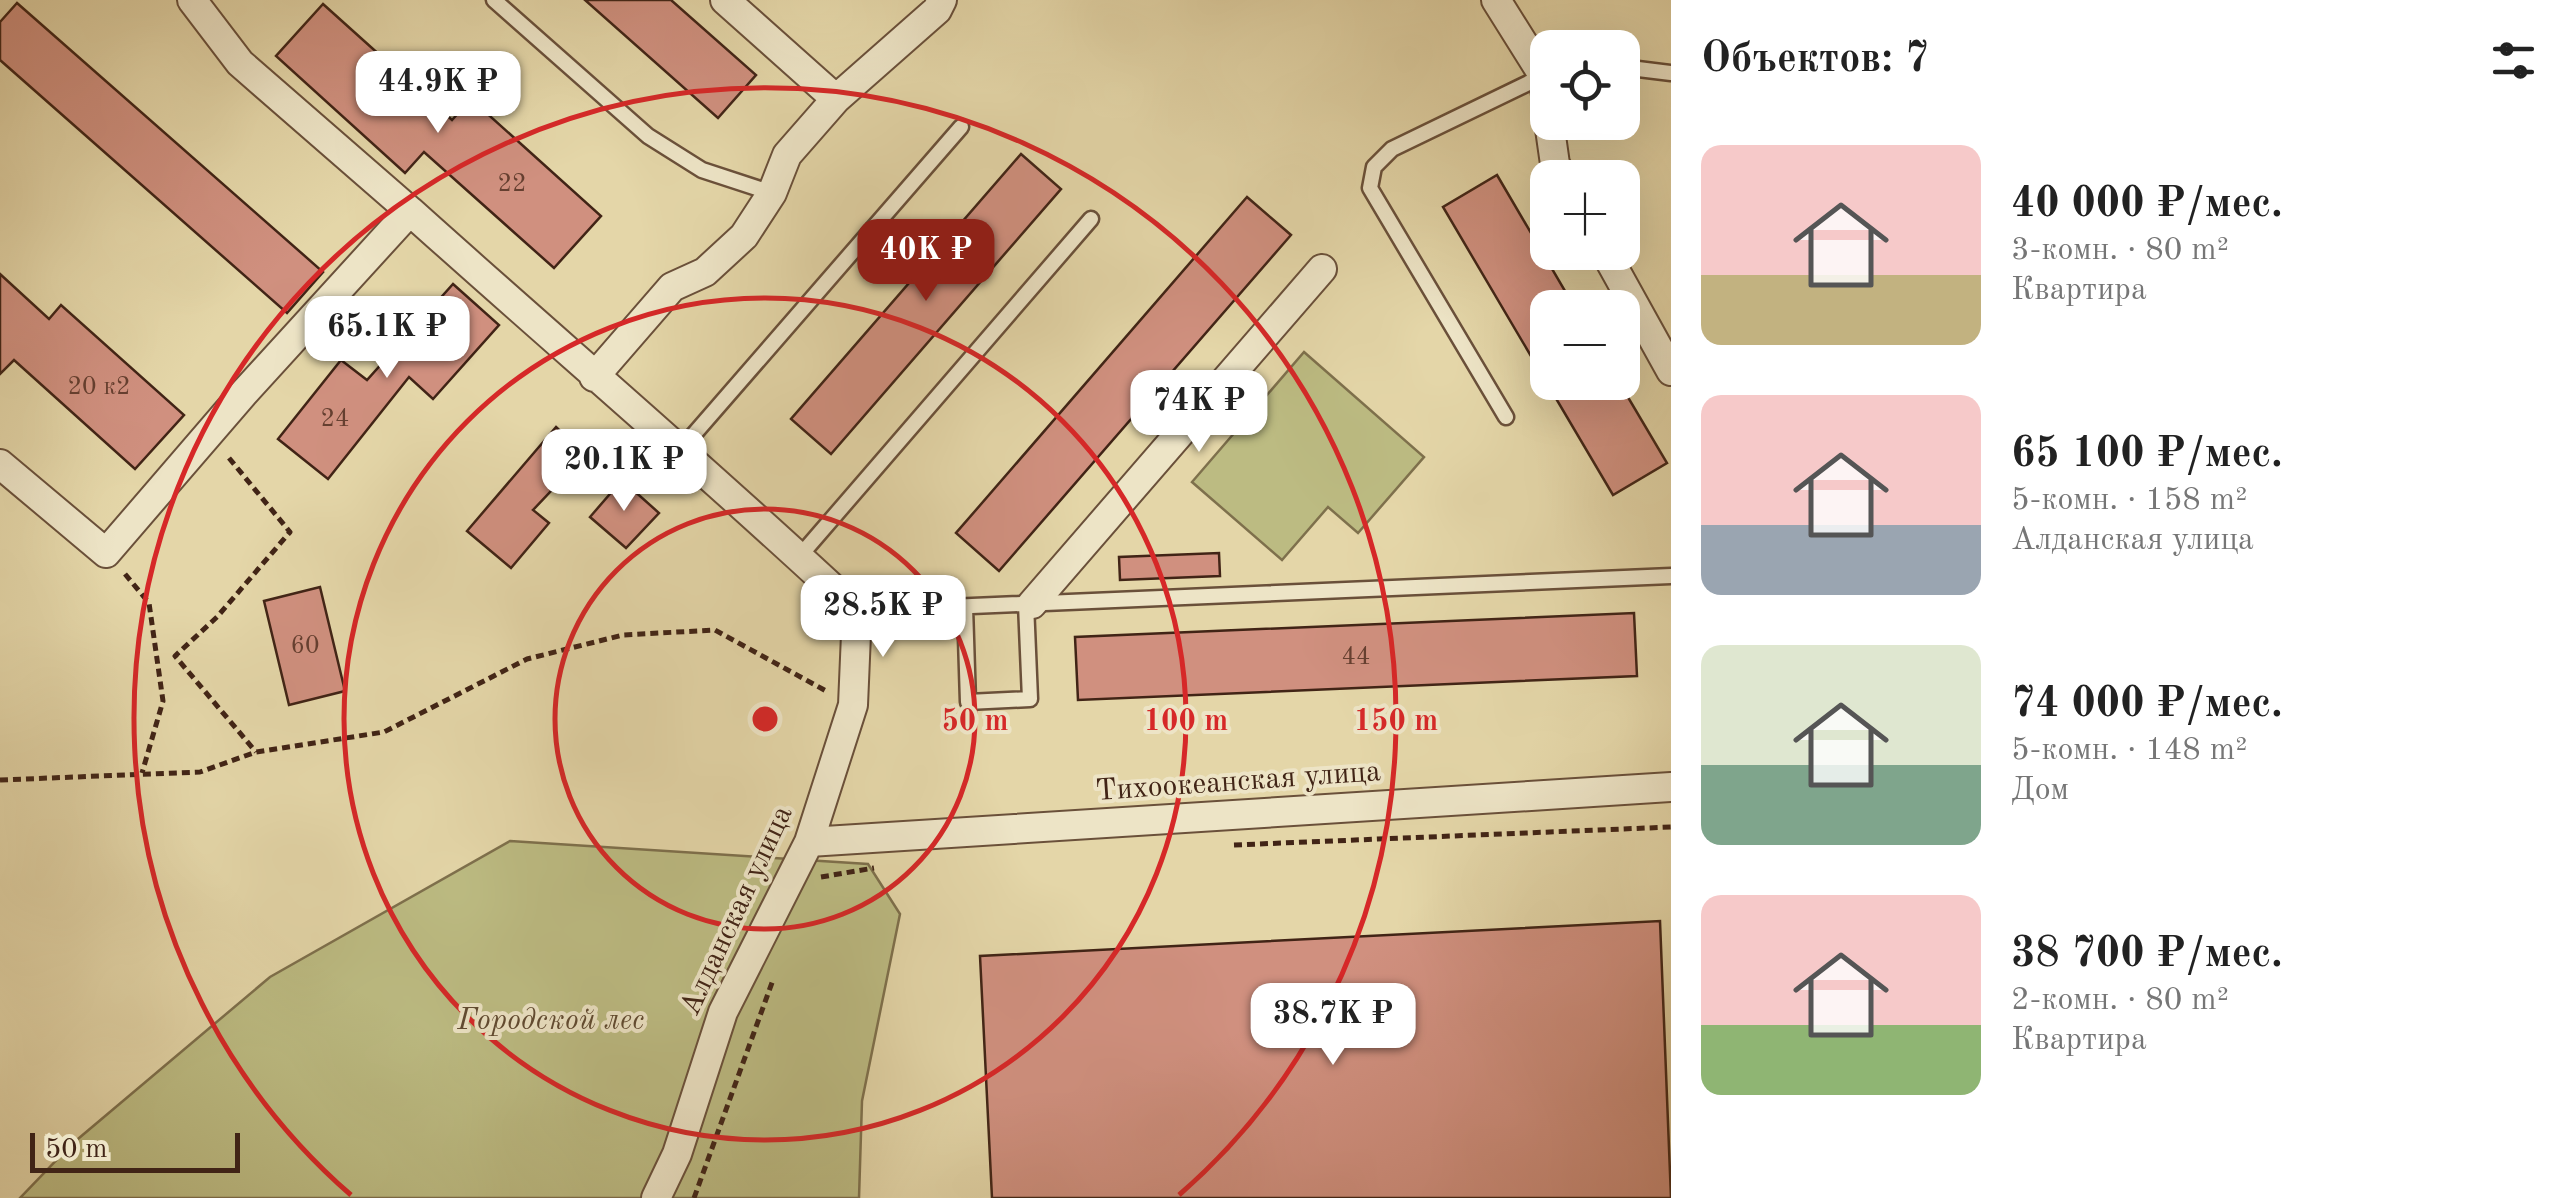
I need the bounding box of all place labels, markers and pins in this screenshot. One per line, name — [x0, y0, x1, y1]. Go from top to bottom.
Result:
pin: 44.9K ₽ — [346, 51, 530, 136]
pin: 40K ₽ — [856, 219, 996, 304]
pin: 65.1K ₽ — [295, 296, 479, 381]
pin: 74K ₽ — [1129, 370, 1269, 455]
pin: 20.1K ₽ — [532, 429, 716, 514]
pin: 28.5K ₽ — [791, 575, 975, 660]
centre of rings — [747, 701, 783, 737]
pin: 38.7K ₽ — [1241, 983, 1425, 1068]

